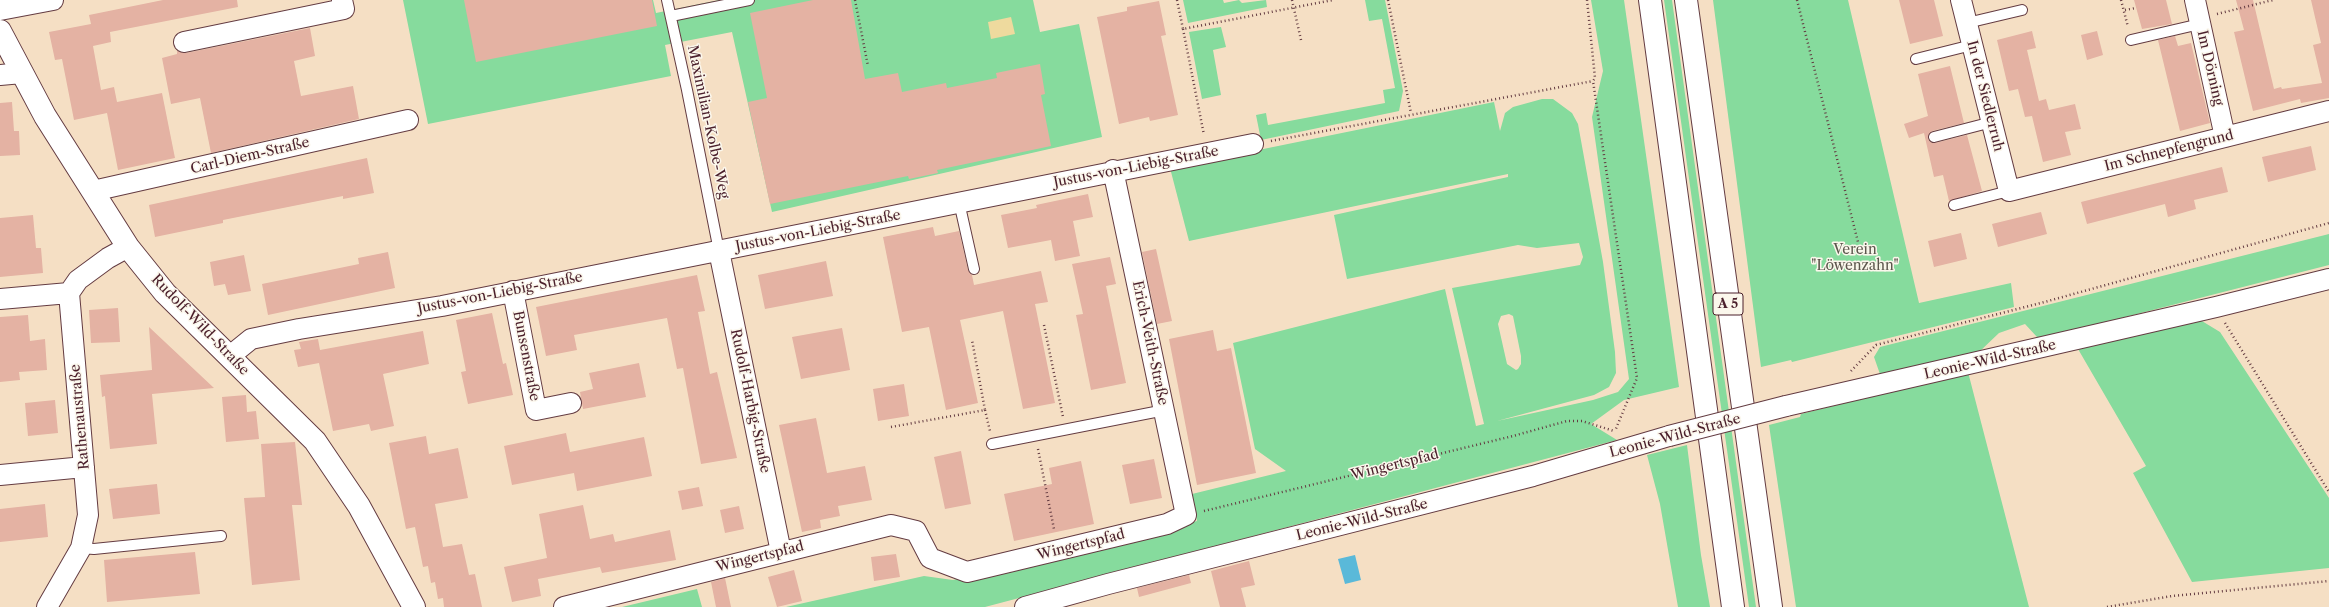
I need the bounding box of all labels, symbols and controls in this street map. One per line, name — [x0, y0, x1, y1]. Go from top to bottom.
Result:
street label: Im Dörning — [2193, 29, 2227, 107]
street label: In der Siedlerruh — [1963, 39, 2007, 153]
street label: Maximilian-Kolbe-Weg — [684, 44, 732, 200]
street label: Im Schnepfengrund — [2103, 127, 2235, 175]
street label: Carl-Diem-Straße — [189, 134, 311, 178]
street label: Justus-von-Liebig-Straße — [1052, 143, 1220, 191]
street label: Justus-von-Liebig-Straße — [734, 207, 902, 255]
park label: Verein "Löwenzahn" — [1811, 242, 1899, 274]
street label: Justus-von-Liebig-Straße — [416, 269, 584, 317]
street label: Rudolf-Wild-Straße — [148, 271, 252, 379]
street label: Erich-Veith-Straße — [1129, 279, 1171, 407]
road number: A 5 — [1713, 293, 1743, 315]
street label: Bunsenstraße — [509, 309, 543, 403]
street label: Rudolf-Harbig-Straße — [727, 327, 773, 475]
street label: Leonie-Wild-Straße — [1922, 337, 2058, 383]
street label: Rathenaustraße — [67, 364, 93, 470]
street label: Leonie-Wild-Straße — [1608, 410, 1742, 462]
street label: Wingertspfad — [1349, 446, 1441, 484]
street label: Leonie-Wild-Straße — [1294, 496, 1430, 544]
street label: Wingertspfad — [1035, 526, 1127, 564]
street label: Wingertspfad — [714, 538, 806, 576]

